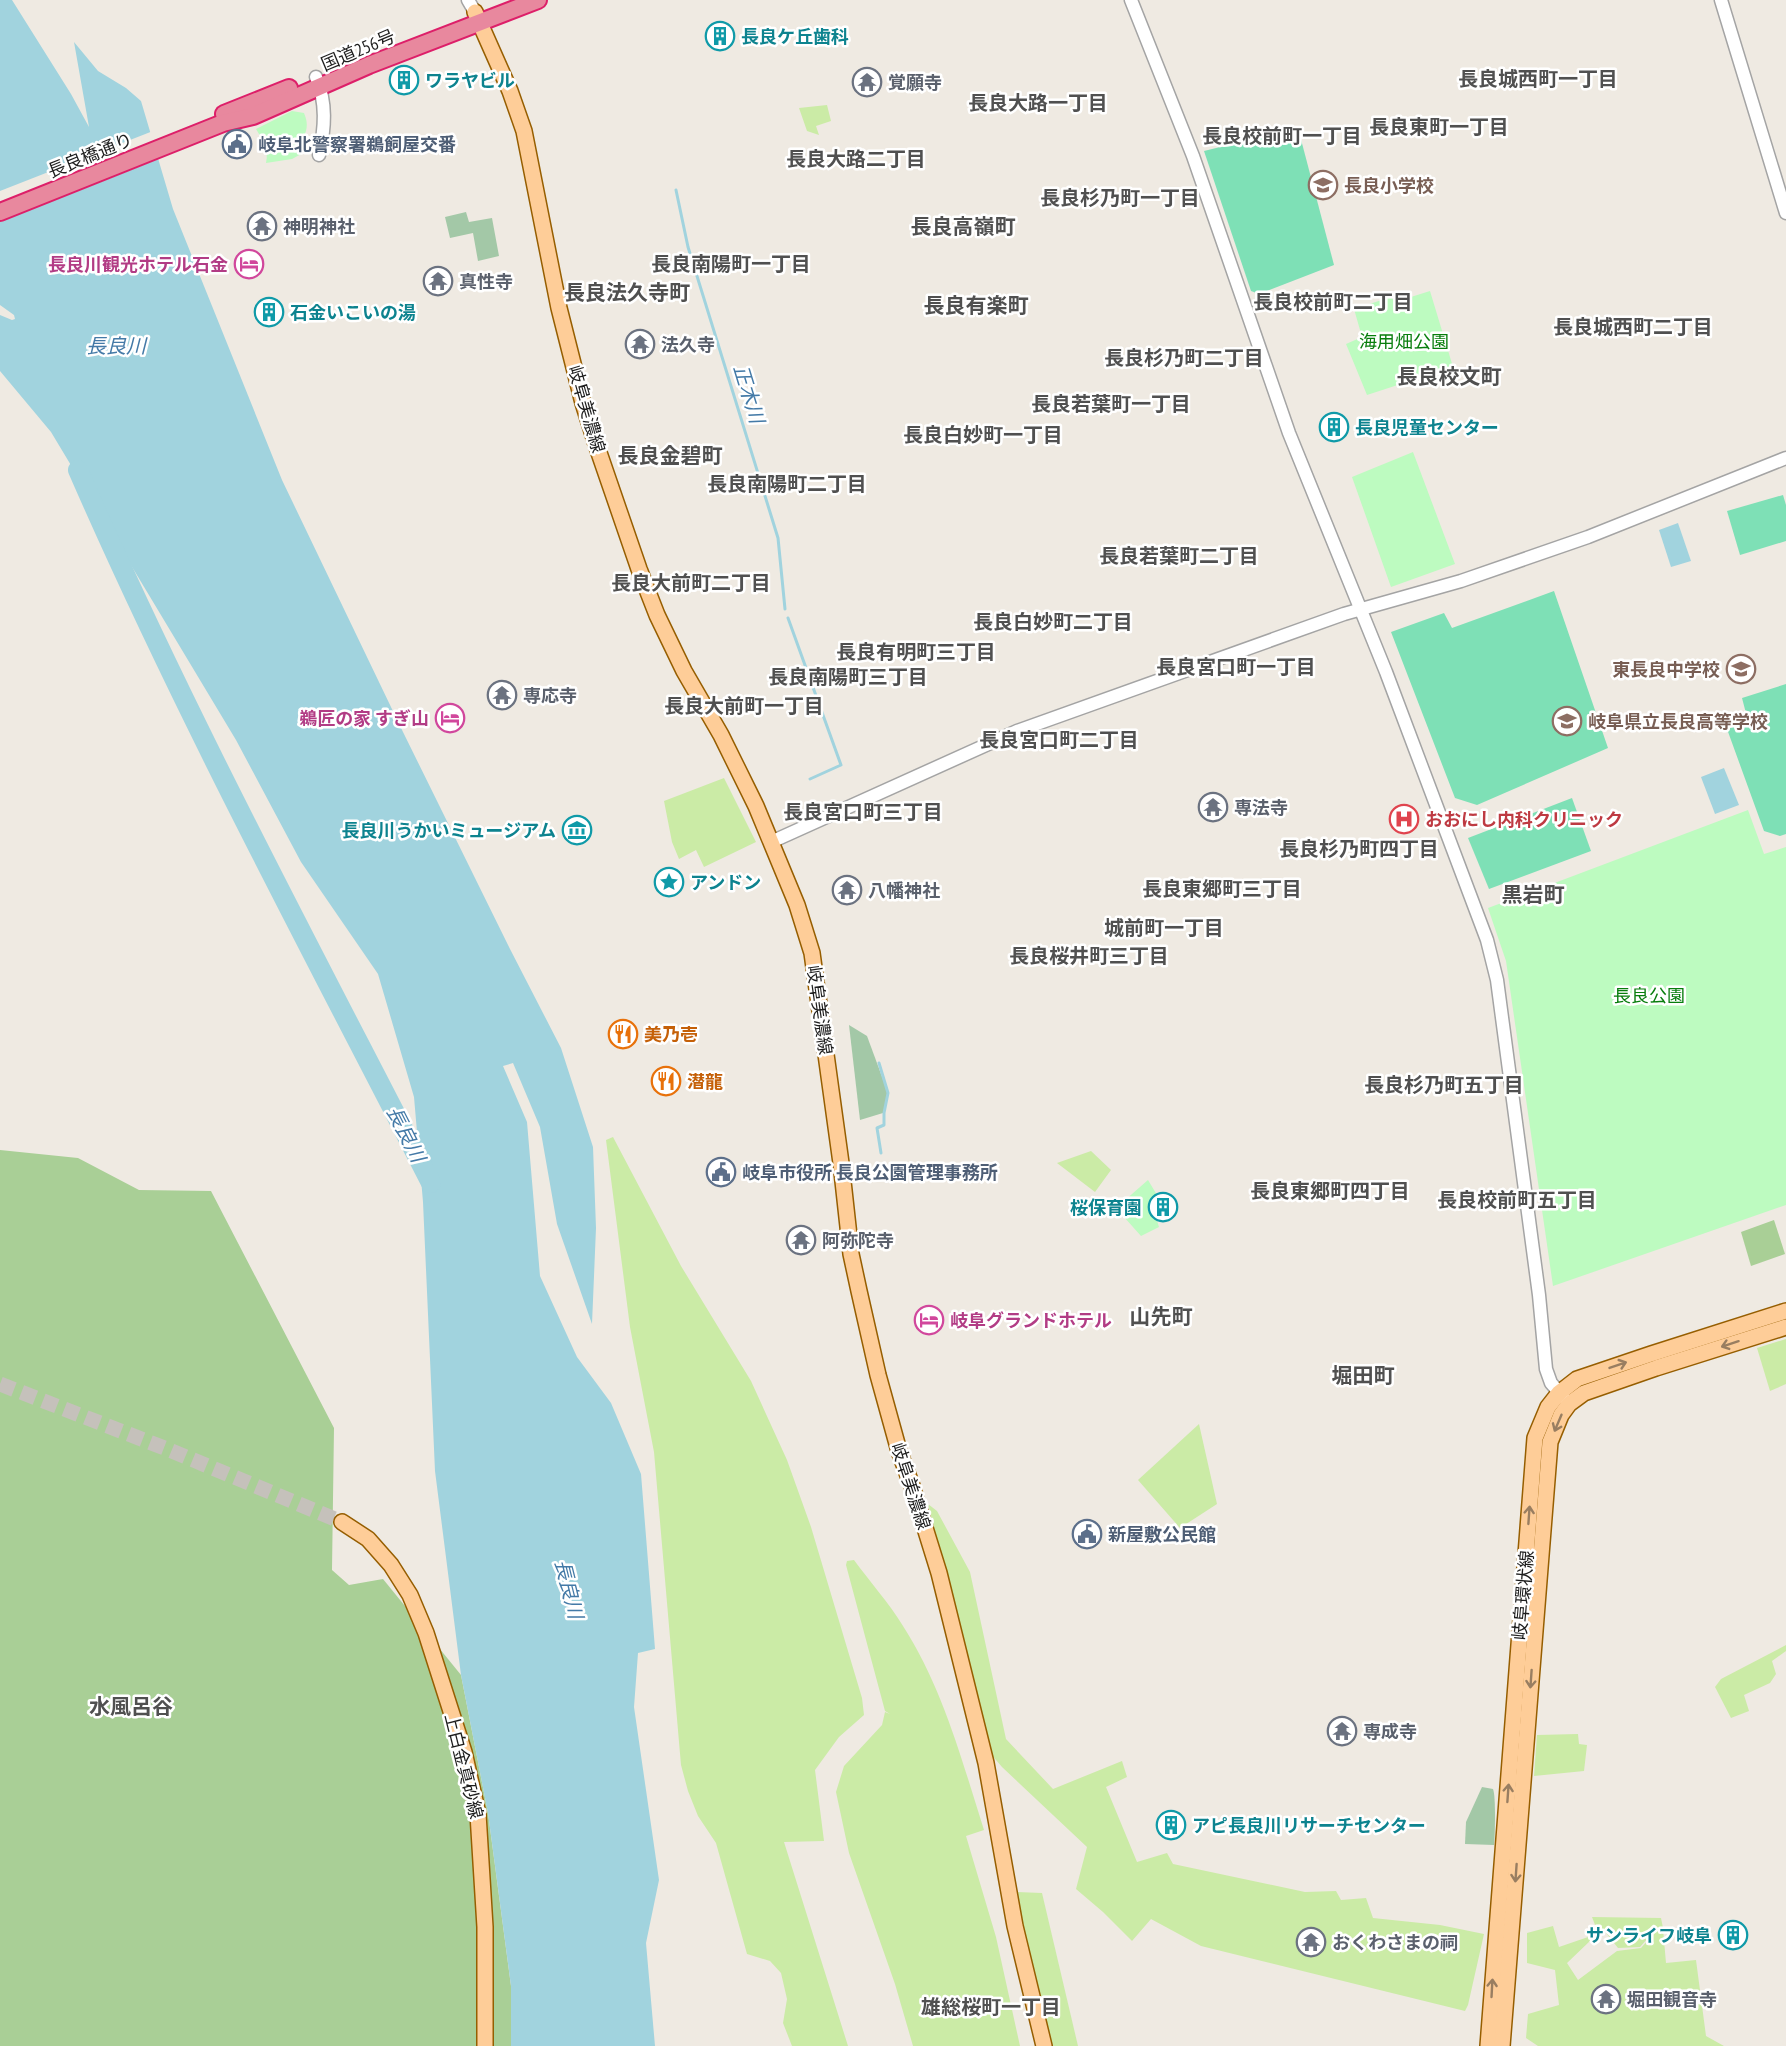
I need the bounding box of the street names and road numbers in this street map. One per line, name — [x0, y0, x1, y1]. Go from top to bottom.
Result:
street label: 国道256号 — [317, 24, 399, 76]
street label: 長良橋通り — [44, 127, 136, 183]
street label: 岐阜美濃線 — [564, 363, 610, 455]
street label: 岐阜美濃線 — [802, 964, 838, 1056]
street label: 岐阜美濃線 — [886, 1440, 936, 1532]
street label: 岐阜環状線 — [1508, 1549, 1538, 1641]
street label: 上白金真砂線 — [440, 1711, 488, 1821]

